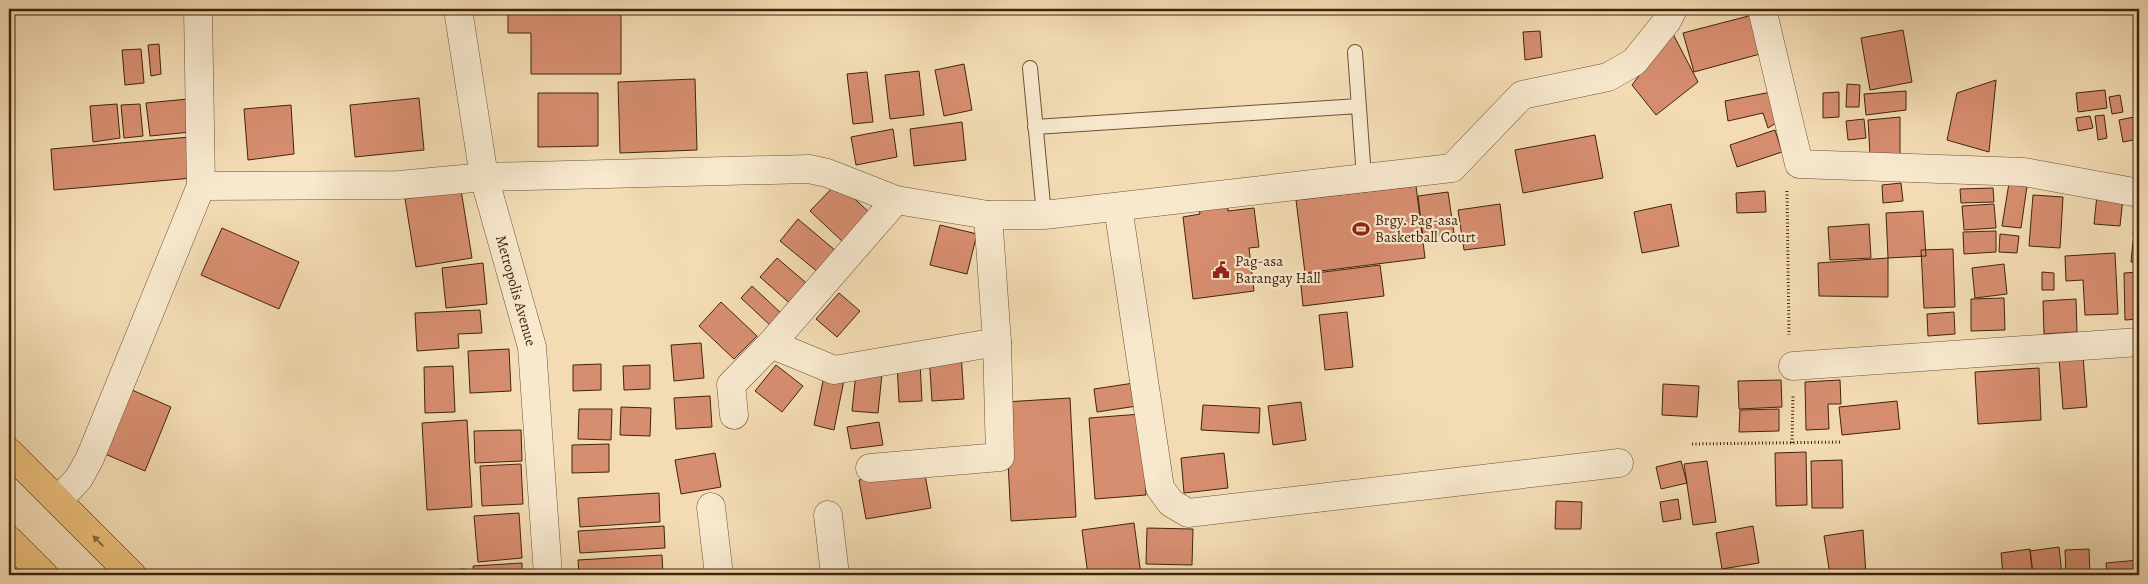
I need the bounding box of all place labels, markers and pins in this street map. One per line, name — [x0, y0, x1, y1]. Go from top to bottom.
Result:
place label: Brgy. Pag-asa Basketball Court — [1375, 210, 1476, 247]
sports icon: Brgy. Pag-asa Basketball Court — [1351, 219, 1371, 239]
place label: Pag-asa Barangay Hall — [1235, 251, 1321, 288]
public building icon: Pag-asa Barangay Hall — [1211, 260, 1231, 280]

